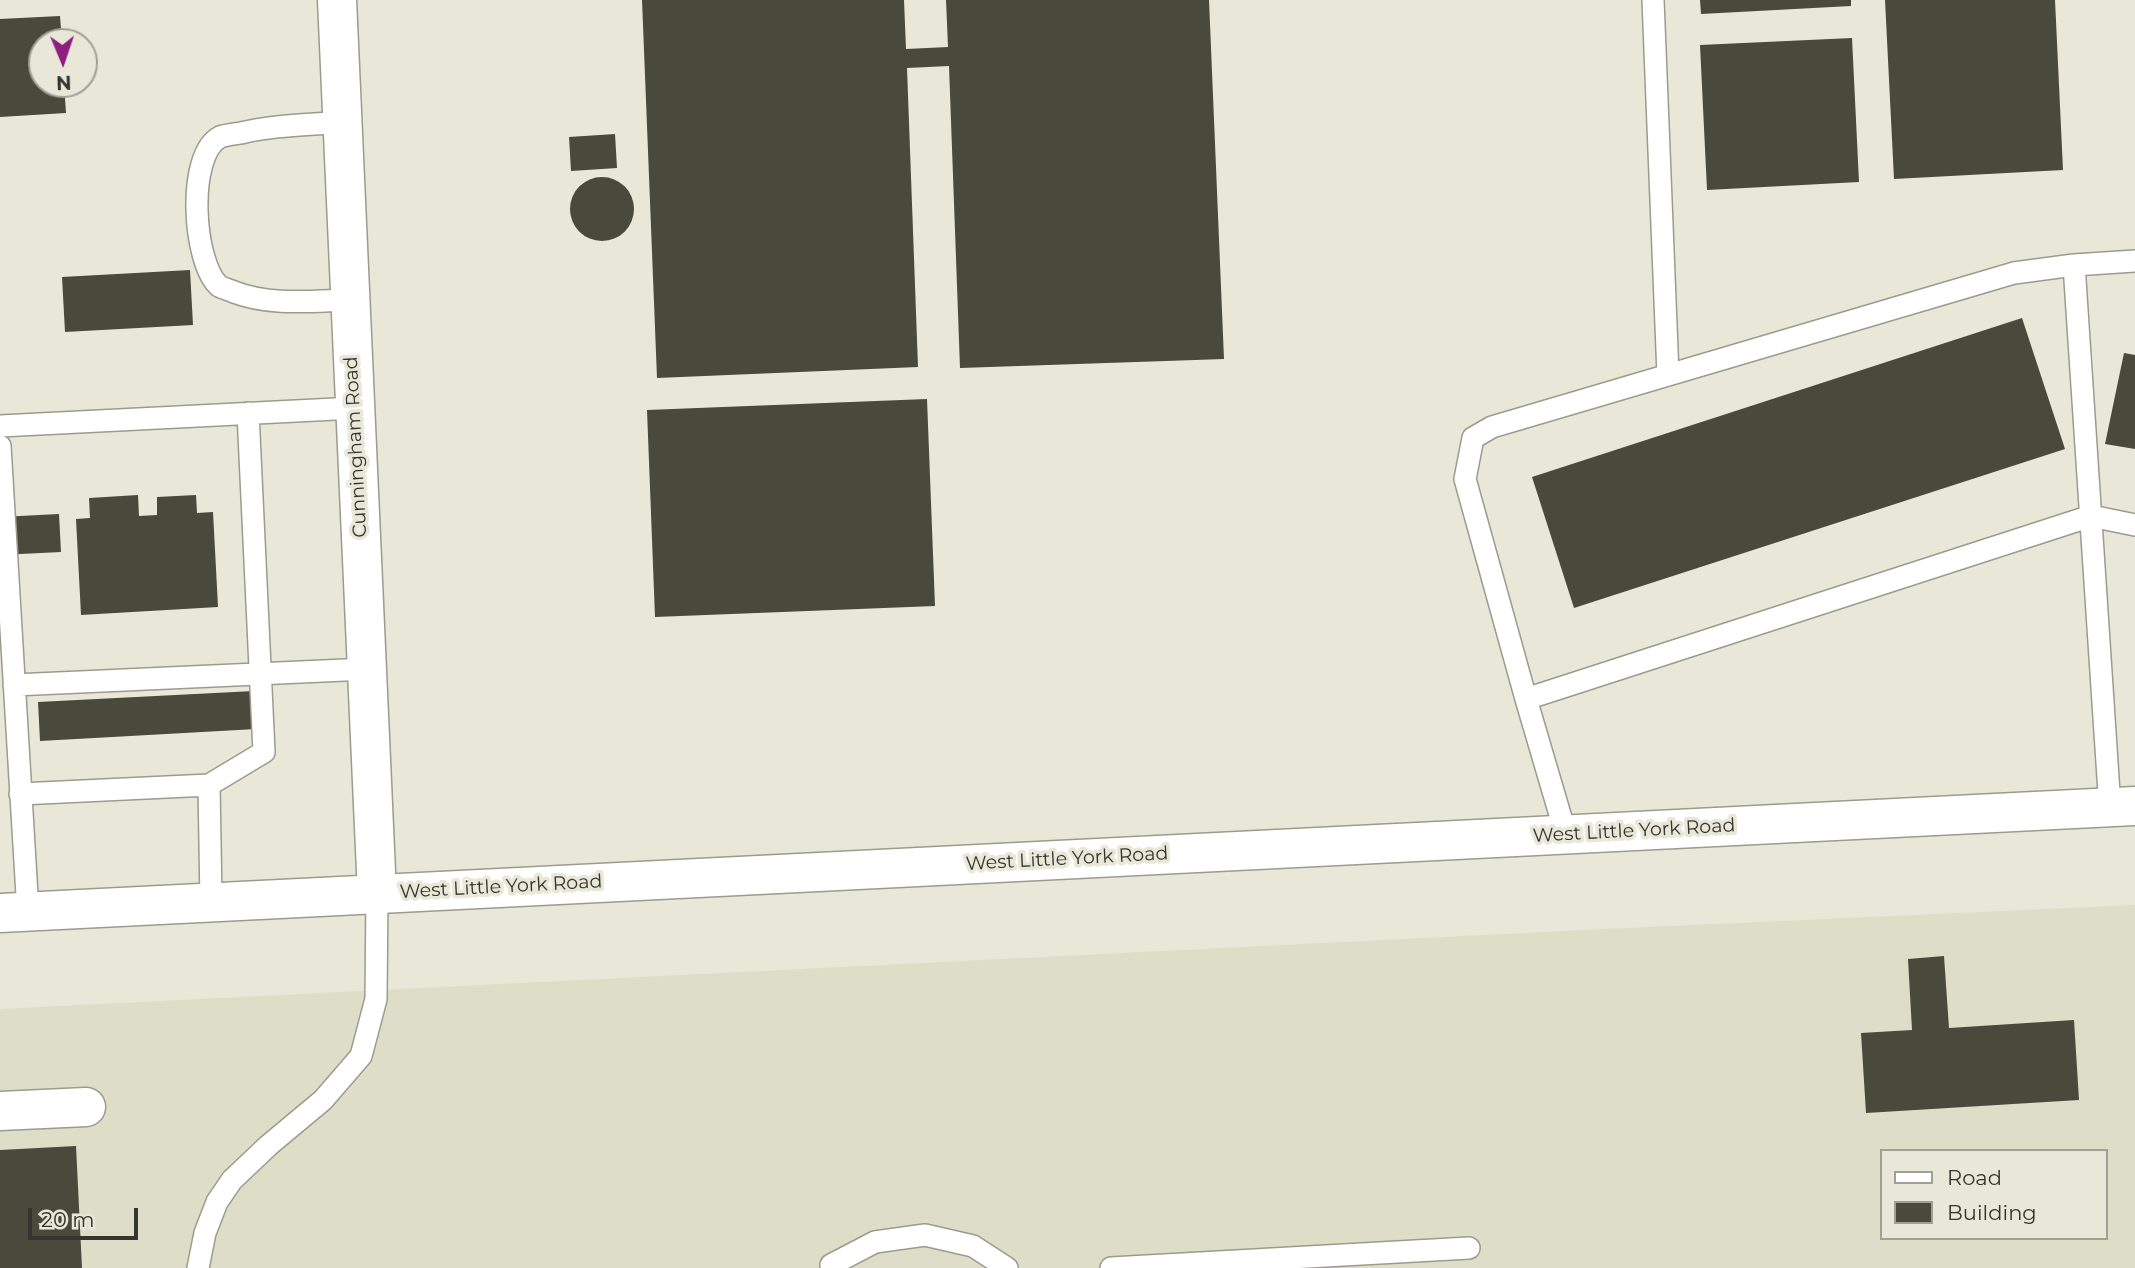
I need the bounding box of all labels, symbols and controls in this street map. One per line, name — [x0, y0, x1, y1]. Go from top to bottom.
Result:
north arrow — [28, 28, 98, 98]
text: N — [56, 71, 72, 94]
street label: Cunningham Road — [340, 356, 372, 538]
street label: West Little York Road — [1532, 814, 1736, 848]
street label: West Little York Road — [965, 842, 1169, 876]
street label: West Little York Road — [399, 870, 603, 904]
legend — [1880, 1149, 2107, 1240]
text: Road — [1947, 1165, 2002, 1190]
scale bar — [32, 1194, 142, 1238]
text: Building — [1947, 1200, 2037, 1225]
text: 20 m — [41, 1207, 95, 1232]

